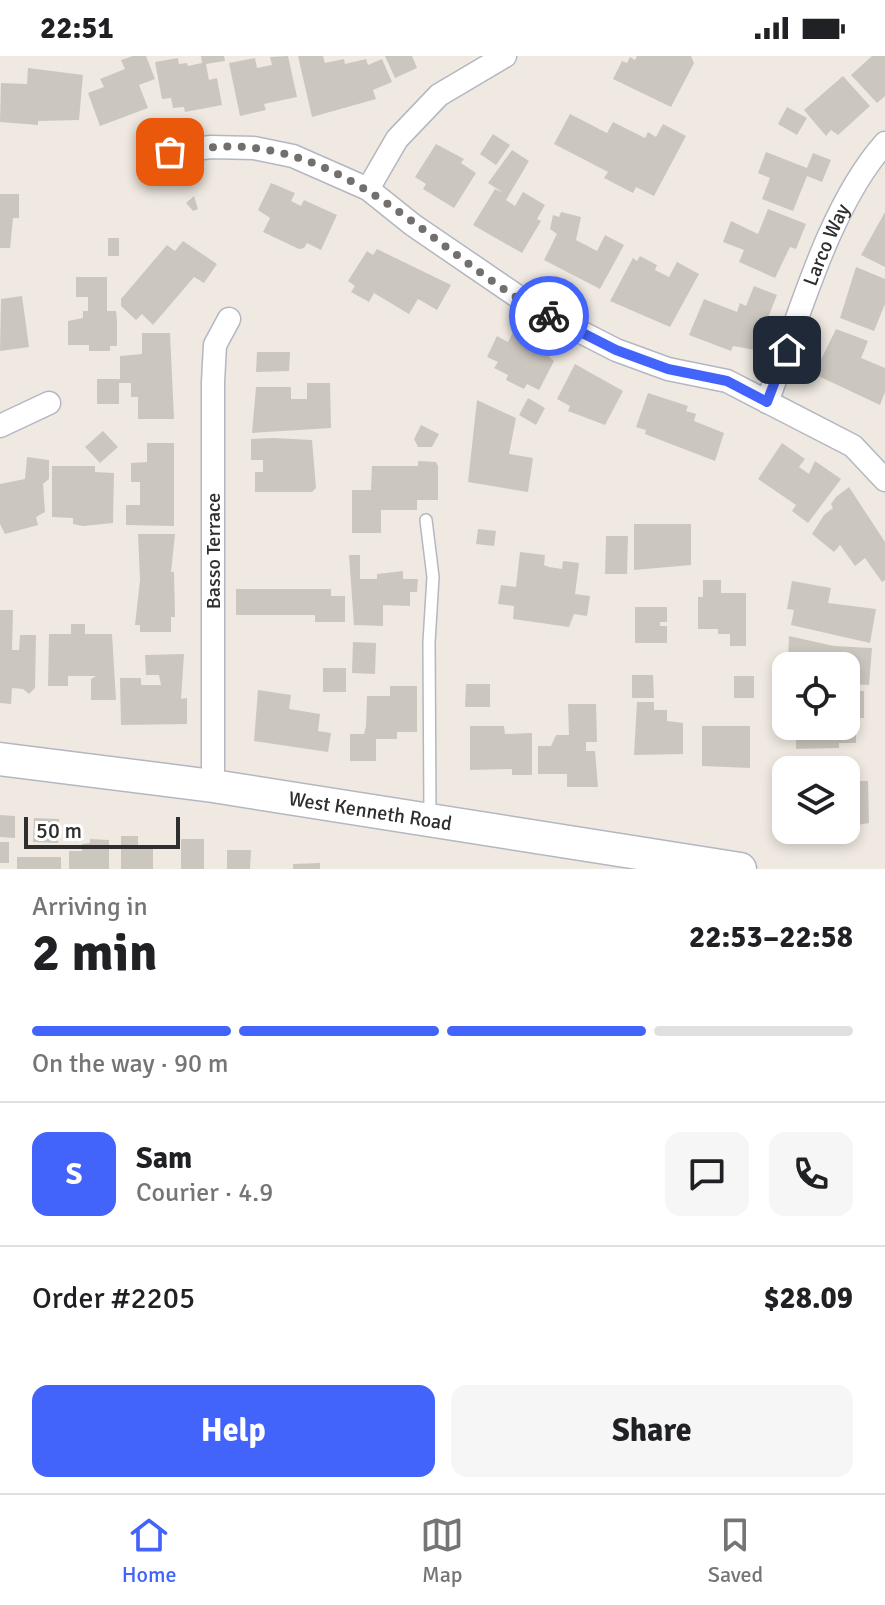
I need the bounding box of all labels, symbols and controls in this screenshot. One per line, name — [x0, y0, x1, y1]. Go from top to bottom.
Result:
text: 22:51 — [40, 10, 114, 47]
pin — [136, 118, 204, 186]
icon: bag — [148, 130, 192, 174]
street label: Larco Way — [798, 199, 856, 289]
courier — [509, 276, 589, 356]
icon: bike — [527, 294, 571, 338]
pin — [753, 316, 821, 384]
icon: home — [765, 328, 809, 372]
street label: Basso Terrace — [201, 493, 226, 609]
map controls — [772, 652, 860, 844]
button: locate — [772, 652, 860, 740]
button: layers — [772, 756, 860, 844]
street label: West Kenneth Road — [287, 786, 454, 836]
scale bar — [24, 813, 180, 849]
text: 50 m — [36, 817, 82, 844]
text: Arriving in — [32, 891, 148, 923]
text: 22:53–22:58 — [689, 919, 853, 956]
text: 2 min — [32, 921, 158, 985]
text: On the way · 90 m — [32, 1048, 228, 1080]
button: chat — [665, 1132, 749, 1216]
button: phone — [769, 1132, 853, 1216]
text: Sam — [136, 1140, 192, 1177]
text: S — [66, 1156, 82, 1193]
text: Courier · 4.9 — [136, 1177, 273, 1209]
text: Order #2205 — [32, 1280, 195, 1317]
text: $28.09 — [763, 1280, 853, 1317]
button: Help — [32, 1385, 435, 1477]
button: Share — [451, 1385, 853, 1477]
tab: Home — [122, 1513, 177, 1588]
tab: Map — [420, 1513, 464, 1588]
tab: Saved — [708, 1513, 763, 1588]

